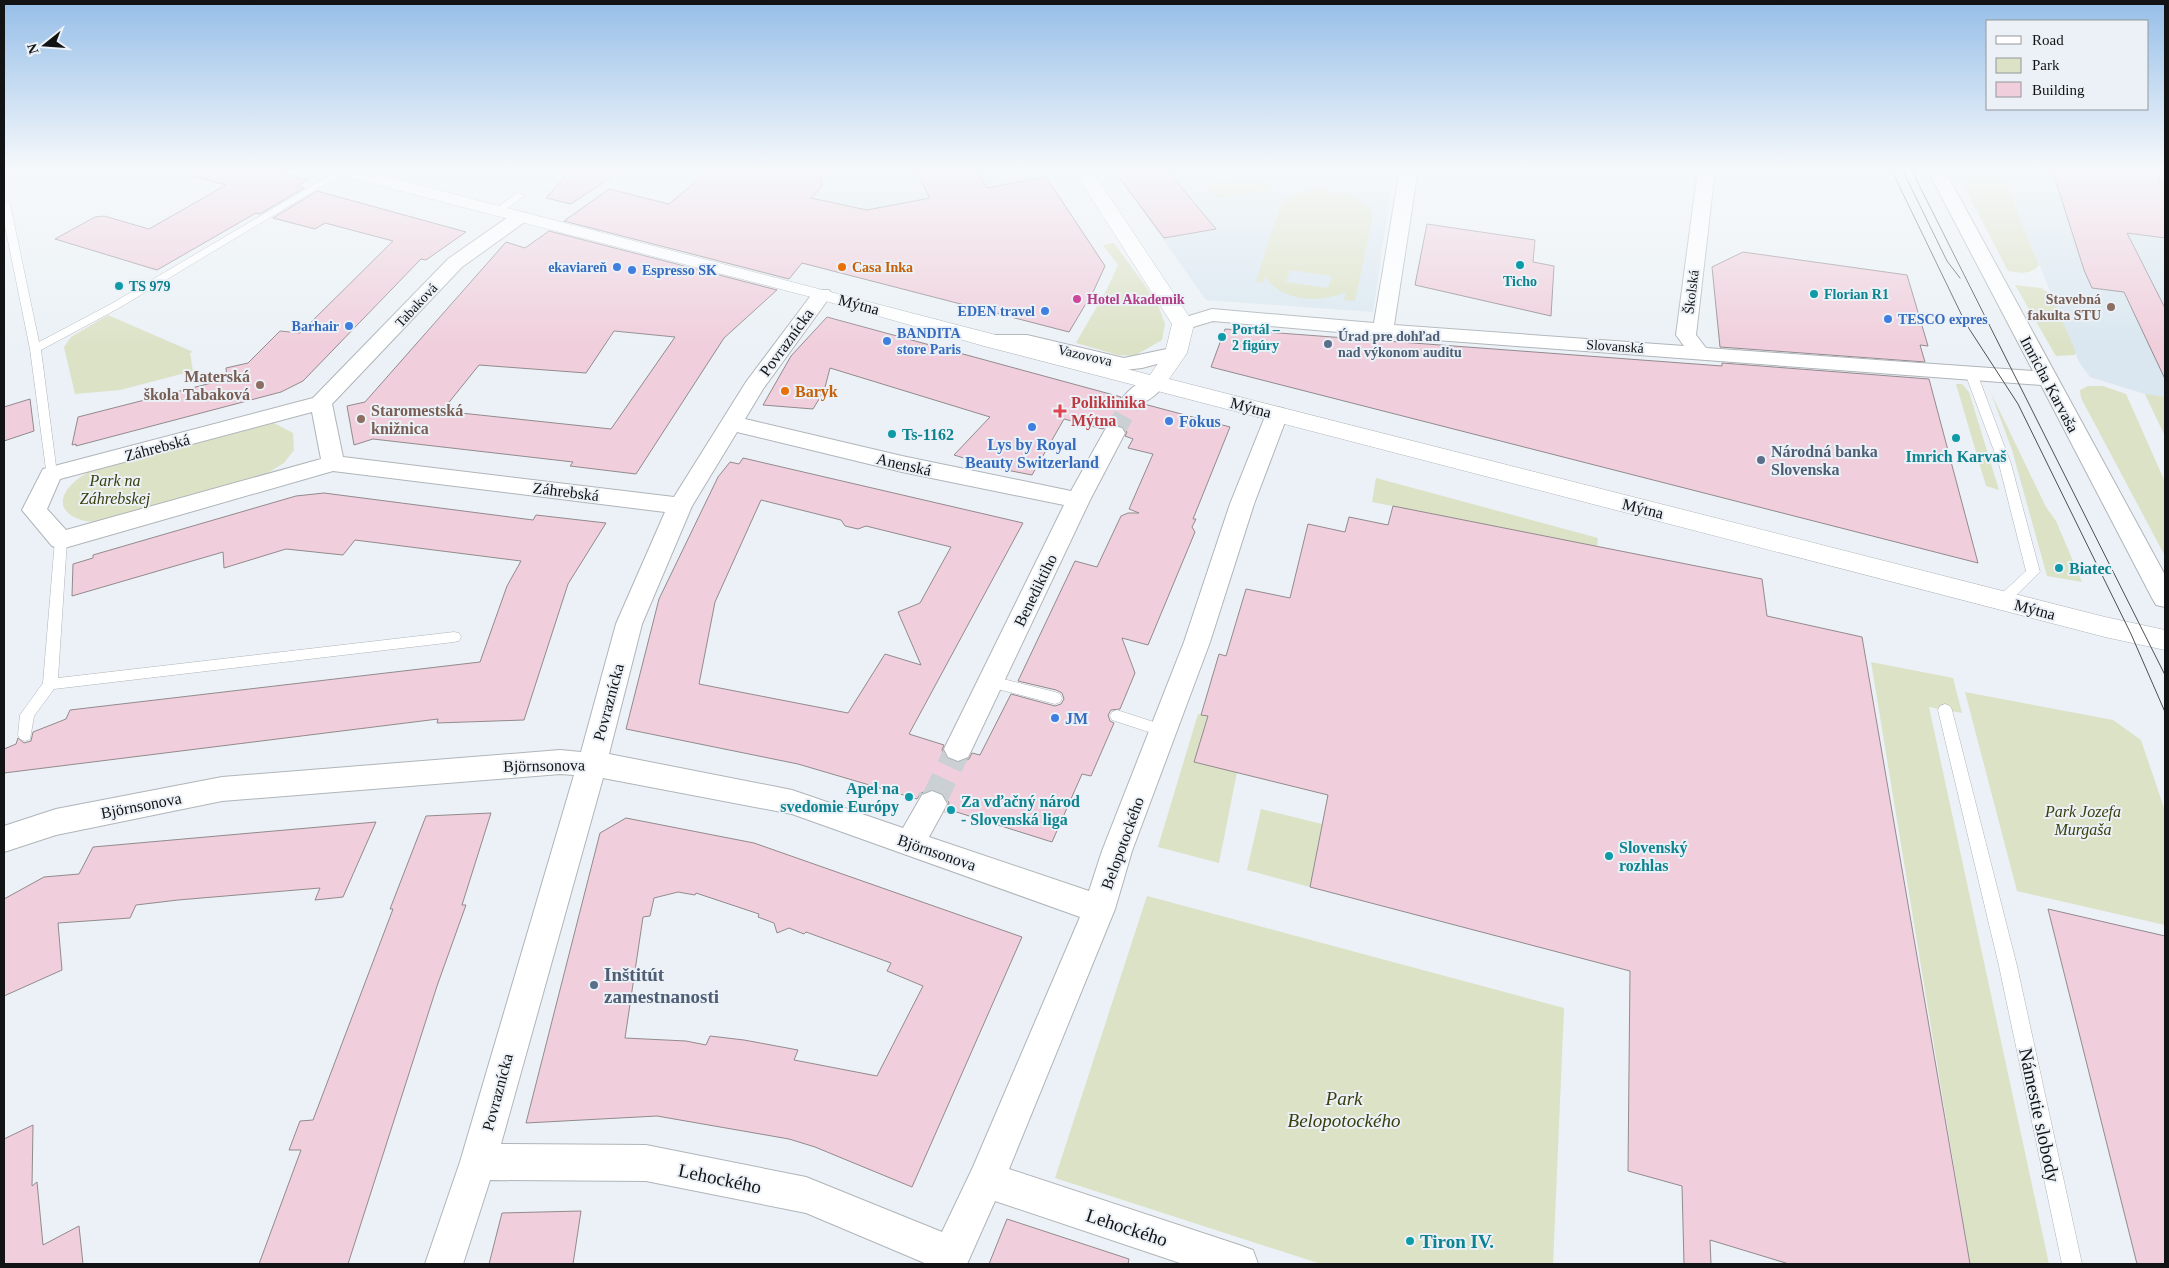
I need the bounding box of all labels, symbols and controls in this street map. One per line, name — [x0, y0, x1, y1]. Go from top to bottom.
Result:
north arrow — [20, 20, 70, 70]
legend — [1986, 20, 2149, 110]
text: Road — [2032, 32, 2064, 48]
text: N — [24, 42, 42, 56]
text: Park — [2032, 57, 2060, 73]
text: Building — [2032, 82, 2085, 98]
marker: Ticho — [1514, 259, 1526, 271]
place label: ekaviareň — [548, 260, 607, 275]
place label: Casa Inka — [852, 260, 913, 275]
marker: ekaviareň — [611, 261, 623, 273]
marker: Casa Inka — [836, 261, 848, 273]
place label: Espresso SK — [642, 263, 717, 278]
marker: Espresso SK — [626, 264, 638, 276]
street label: Školská — [1680, 268, 1702, 315]
place label: Ticho — [1503, 274, 1537, 289]
place label: TS 979 — [129, 279, 171, 294]
marker: TS 979 — [113, 280, 125, 292]
street label: Tabaková — [392, 280, 441, 330]
place label: Florian R1 — [1824, 287, 1889, 302]
marker: Florian R1 — [1808, 288, 1820, 300]
street label: Mýtna — [836, 291, 881, 319]
place label: Hotel Akademik — [1087, 292, 1185, 307]
place label: Stavebná fakulta STU — [2027, 292, 2101, 323]
marker: Hotel Akademik — [1071, 293, 1083, 305]
marker: Stavebná fakulta STU — [2105, 301, 2117, 313]
place label: EDEN travel — [958, 304, 1035, 319]
street label: Povraznícka — [756, 305, 817, 379]
marker: EDEN travel — [1039, 305, 1051, 317]
place label: TESCO expres — [1898, 312, 1988, 327]
marker: TESCO expres — [1882, 313, 1894, 325]
place label: Barhair — [292, 319, 339, 334]
marker: Barhair — [343, 320, 355, 332]
place label: Portál – 2 figúry — [1232, 322, 1281, 353]
place label: BANDITA store Paris — [897, 326, 961, 357]
place label: Úrad pre dohľad nad výkonom auditu — [1338, 328, 1462, 360]
marker: Portál – 2 figúry — [1216, 331, 1228, 343]
street label: Imricha Karvaša — [2017, 333, 2082, 435]
marker: BANDITA store Paris — [881, 335, 893, 347]
street label: Slovanská — [1586, 337, 1645, 356]
marker: Úrad pre dohľad nad výkonom auditu — [1322, 338, 1334, 350]
street label: Vazovova — [1056, 342, 1114, 369]
place label: Materská škola Tabaková — [144, 368, 250, 403]
marker: Materská škola Tabaková — [254, 379, 266, 391]
place label: Baryk — [795, 383, 838, 401]
marker: Baryk — [779, 385, 791, 397]
place label: Poliklinika Mýtna — [1071, 394, 1146, 430]
street label: Mýtna — [1228, 394, 1273, 422]
place label: Staromestská knižnica — [371, 402, 463, 437]
marker: Poliklinika Mýtna — [1053, 404, 1067, 418]
marker: Staromestská knižnica — [355, 413, 367, 425]
place label: Fokus — [1179, 413, 1221, 430]
marker: Fokus — [1163, 415, 1175, 427]
marker: Lys by Royal Beauty Switzerland — [1026, 421, 1038, 433]
place label: Ts-1162 — [902, 426, 954, 443]
marker: Ts-1162 — [886, 428, 898, 440]
street label: Záhrebská — [123, 431, 192, 464]
marker: Imrich Karvaš — [1950, 432, 1962, 444]
place label: Lys by Royal Beauty Switzerland — [965, 436, 1099, 472]
place label: Národná banka Slovenska — [1771, 443, 1878, 478]
place label: Imrich Karvaš — [1906, 448, 2006, 465]
street label: Anenská — [875, 450, 933, 479]
marker: Národná banka Slovenska — [1755, 454, 1767, 466]
park label: Park na Záhrebskej — [80, 472, 151, 508]
street label: Záhrebská — [532, 479, 600, 504]
street label: Mýtna — [1620, 495, 1665, 523]
street label: Benediktiho — [1011, 551, 1060, 629]
place label: Biatec — [2069, 560, 2112, 577]
marker: Biatec — [2053, 562, 2065, 574]
street label: Mýtna — [2012, 596, 2057, 624]
street label: Povraznícka — [590, 662, 627, 743]
place label: JM — [1065, 710, 1088, 727]
marker: JM — [1049, 712, 1061, 724]
street label: Björnsonova — [503, 756, 585, 776]
place label: Apel na svedomie Európy — [780, 780, 899, 816]
street label: Björnsonova — [99, 789, 183, 823]
marker: Apel na svedomie Európy — [903, 791, 915, 803]
place label: Za vďačný národ - Slovenská liga — [961, 793, 1080, 829]
street label: Belopotockého — [1098, 795, 1148, 892]
park label: Park Jozefa Murgaša — [2044, 803, 2121, 839]
marker: Za vďačný národ - Slovenská liga — [945, 804, 957, 816]
street label: Björnsonova — [895, 831, 978, 875]
place label: Slovenský rozhlas — [1619, 839, 1687, 874]
marker: Slovenský rozhlas — [1603, 850, 1615, 862]
place label: Inštitút zamestnanosti — [604, 964, 719, 1007]
marker: Inštitút zamestnanosti — [588, 979, 600, 991]
street label: Námestie slobody — [2015, 1046, 2064, 1185]
street label: Povraznícka — [479, 1052, 516, 1133]
park label: Park Belopotockého — [1288, 1088, 1400, 1131]
street label: Lehockého — [676, 1159, 763, 1198]
street label: Lehockého — [1083, 1204, 1170, 1251]
place label: Tiron IV. — [1420, 1231, 1494, 1252]
marker: Tiron IV. — [1404, 1235, 1416, 1247]

